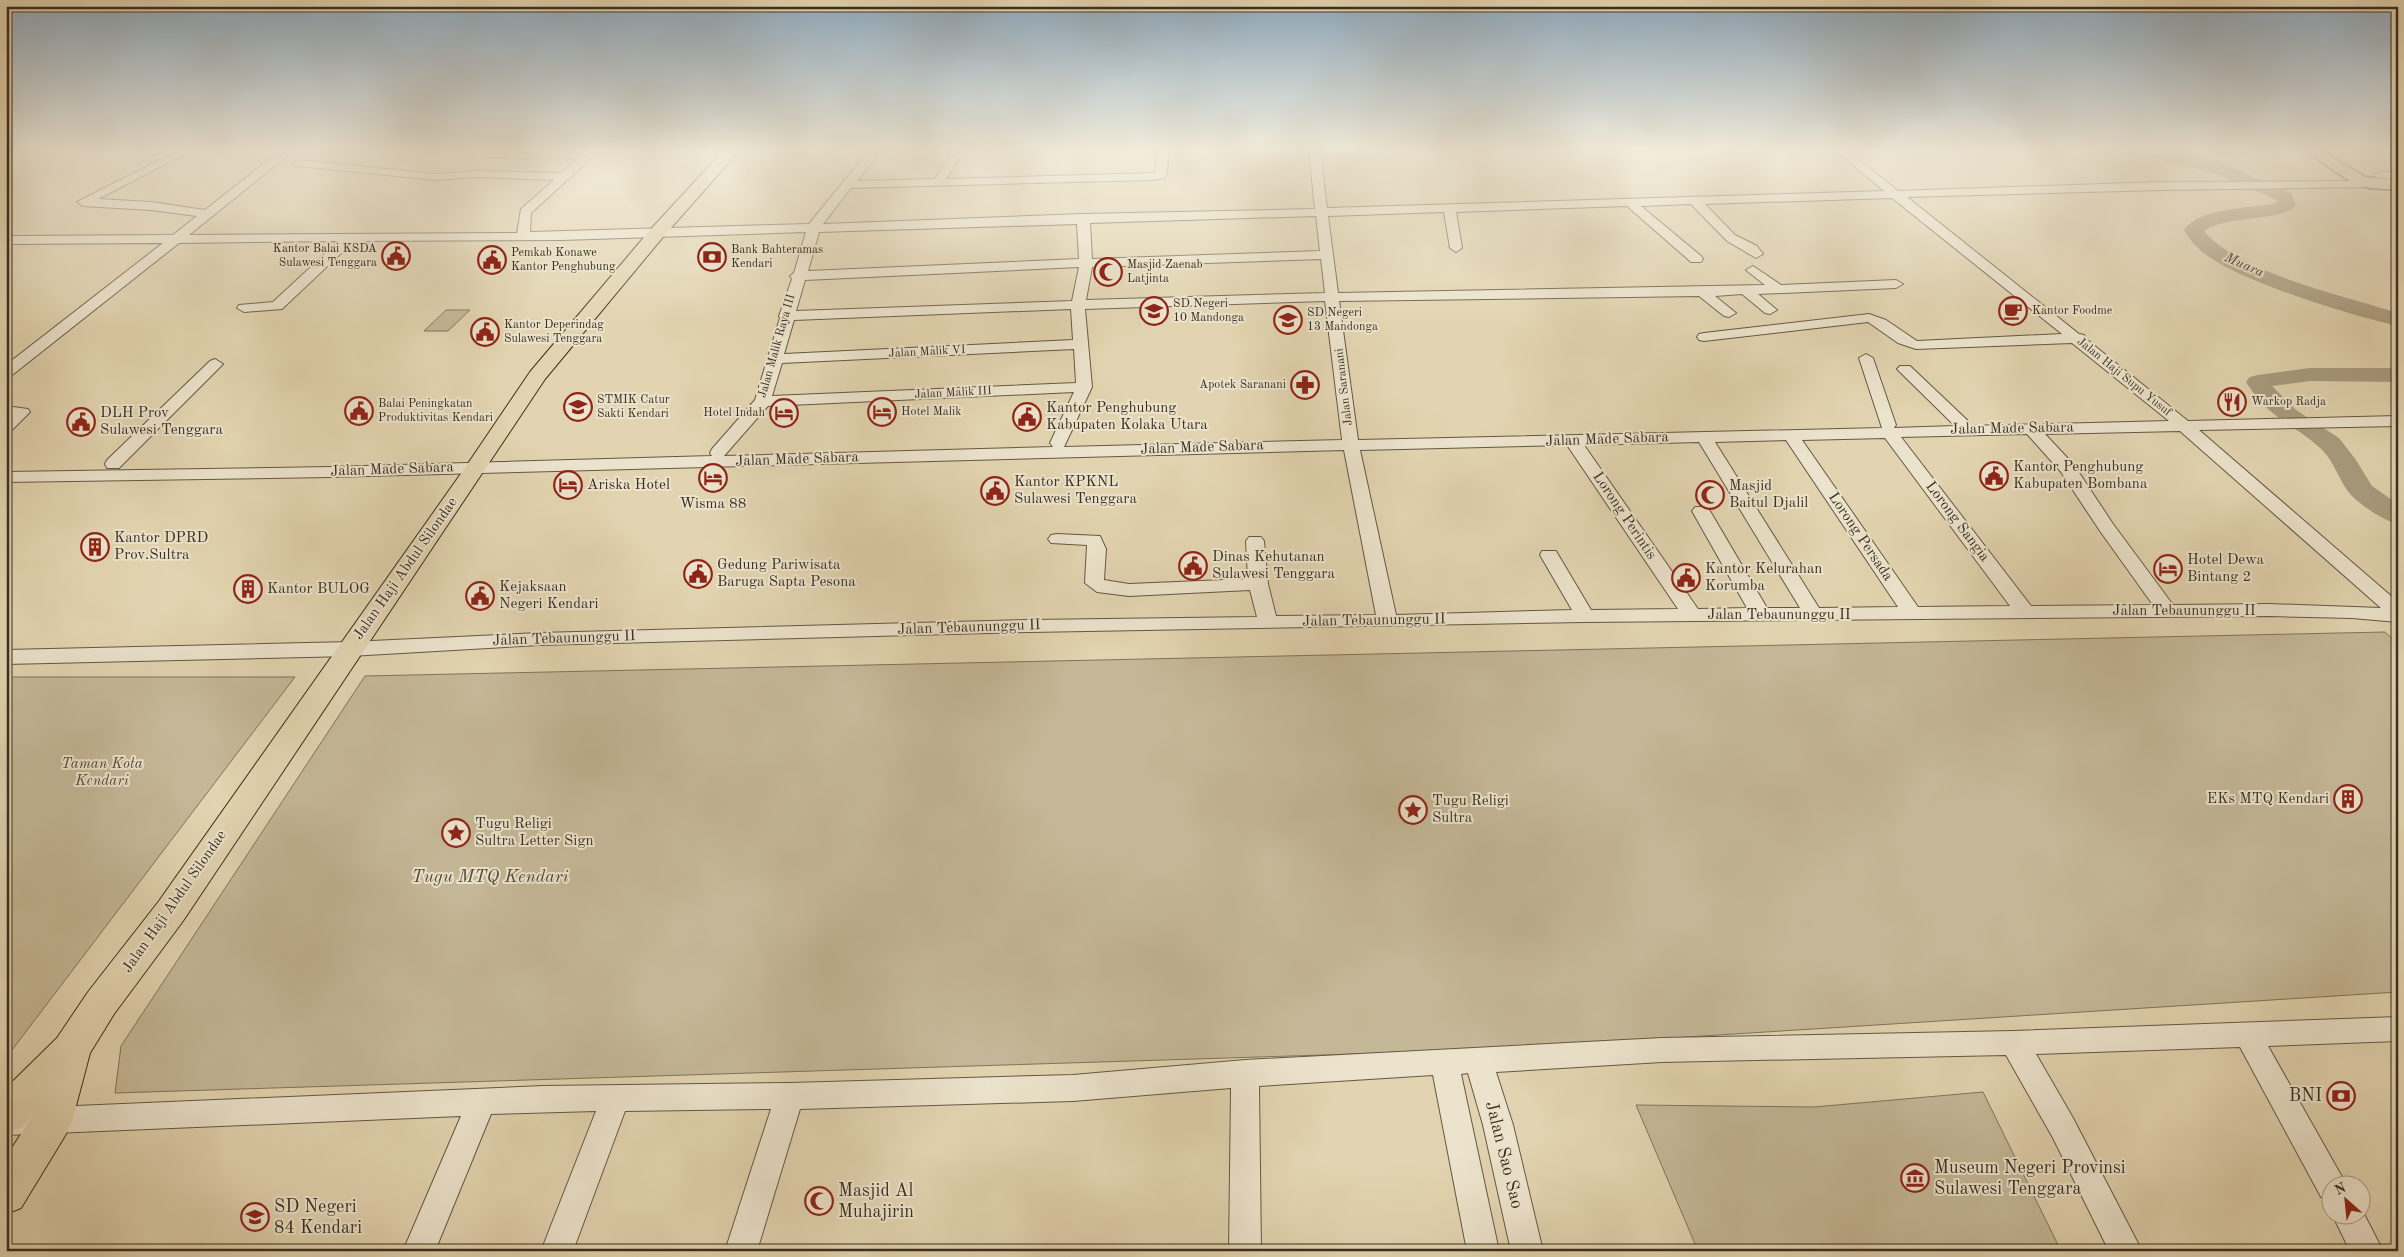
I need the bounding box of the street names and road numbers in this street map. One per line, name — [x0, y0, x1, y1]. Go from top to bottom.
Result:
street label: Jalan Malik Raya III — [756, 293, 798, 399]
street label: Jalan Haji Supu Yusuf — [2075, 335, 2174, 419]
street label: Jalan Malik VI — [888, 344, 966, 360]
street label: Jalan Saranani — [1333, 348, 1355, 426]
street label: Jalan Malik III — [914, 385, 992, 401]
street label: Jalan Made Sabara — [1950, 420, 2074, 438]
street label: Jalan Made Sabara — [1545, 430, 1670, 450]
street label: Jalan Made Sabara — [1140, 438, 1265, 458]
street label: Jalan Made Sabara — [735, 450, 860, 470]
street label: Jalan Made Sabara — [330, 460, 455, 480]
street label: Lorong Perintis — [1589, 470, 1659, 562]
street label: Lorong Sangia — [1922, 479, 1992, 565]
street label: Lorong Persada — [1825, 490, 1895, 584]
street label: Jalan Haji Abdul Silondae — [351, 495, 461, 643]
street label: Jalan Tebaununggu II — [2112, 604, 2256, 619]
street label: Jalan Tebaununggu II — [1707, 608, 1851, 623]
street label: Jalan Tebaununggu II — [1302, 612, 1446, 630]
street label: Jalan Tebaununggu II — [897, 618, 1041, 638]
street label: Jalan Tebaununggu II — [492, 629, 636, 649]
street label: Jalan Haji Abdul Silondae — [120, 828, 230, 976]
street label: Jalan Sao Sao — [1482, 1099, 1526, 1211]

